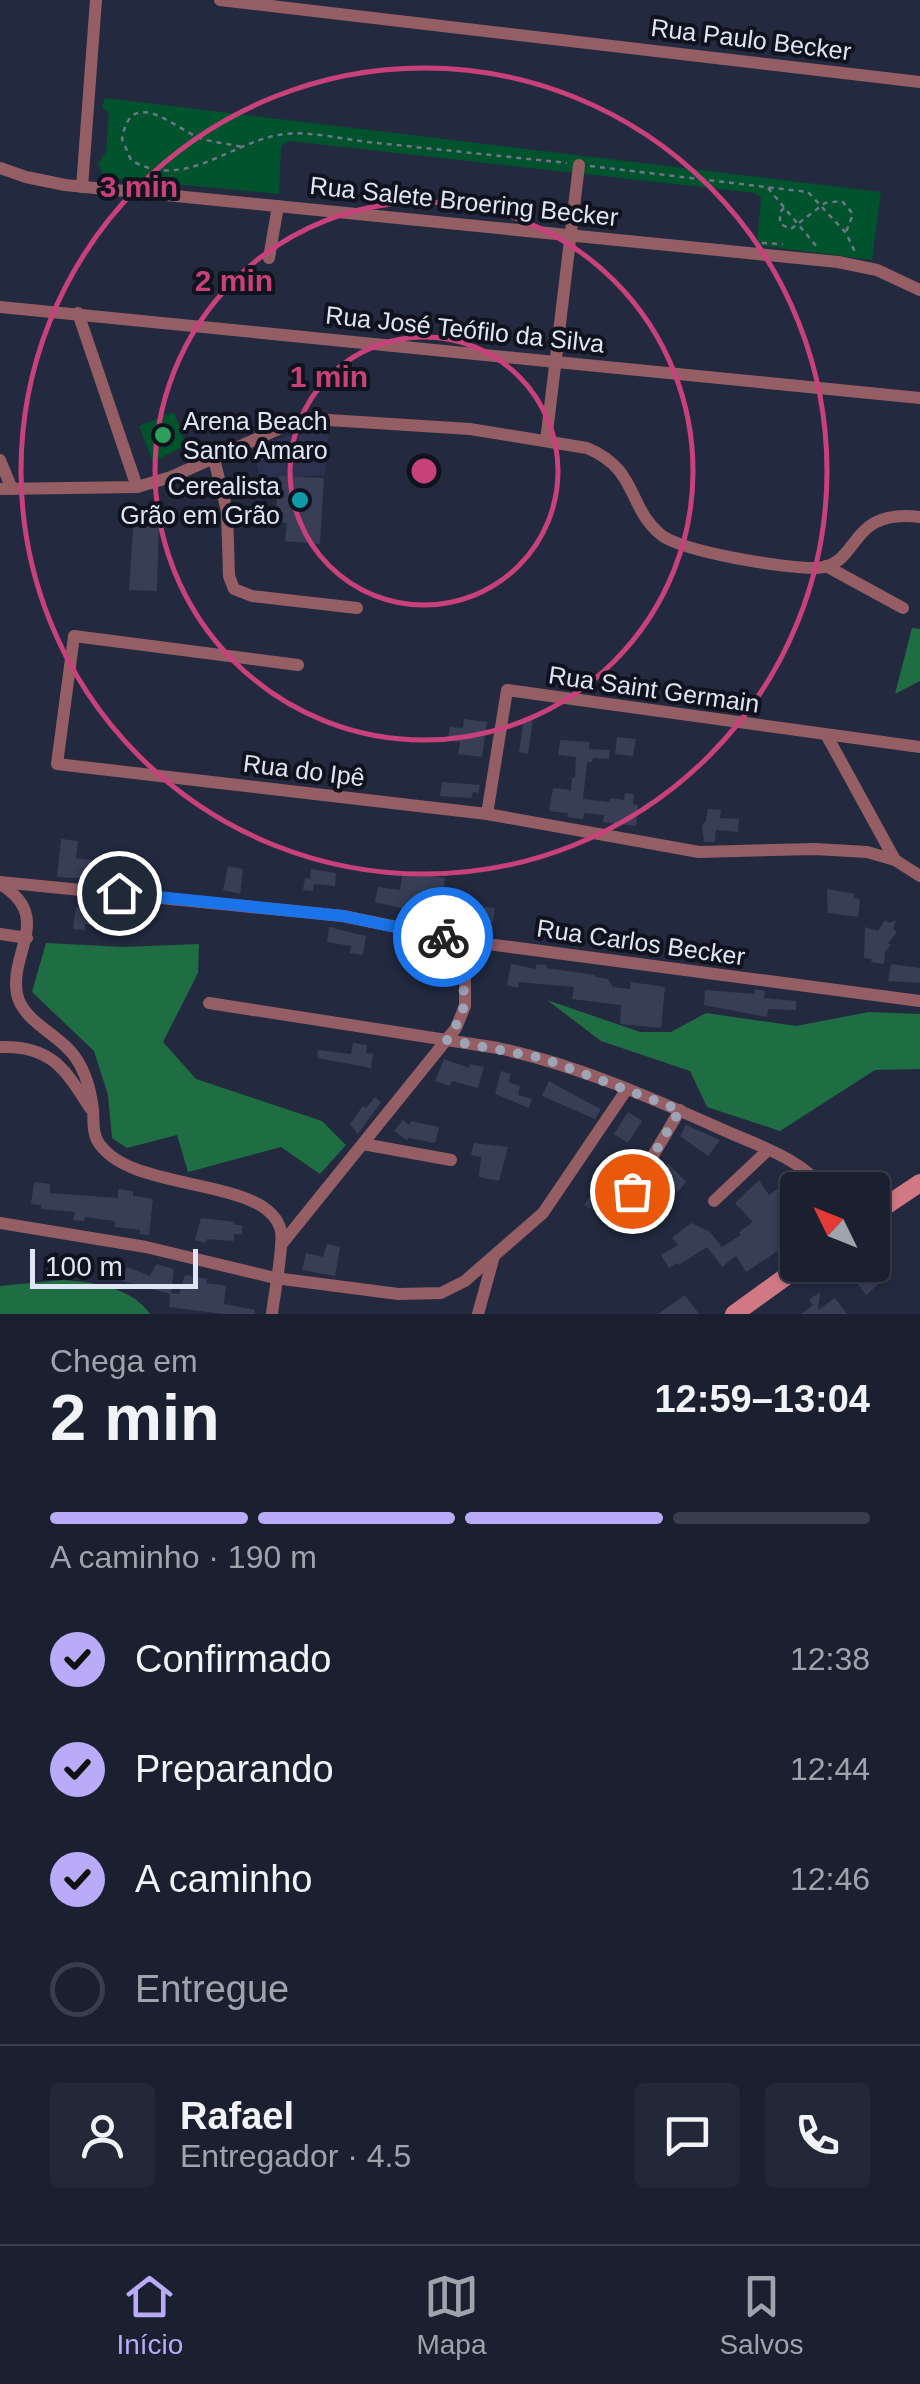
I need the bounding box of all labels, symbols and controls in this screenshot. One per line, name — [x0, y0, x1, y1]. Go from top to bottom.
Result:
street label: Rua Paulo Becker — [649, 13, 853, 65]
text: 3 min — [100, 170, 178, 203]
street label: Rua Salete Broering Becker — [308, 171, 620, 231]
text: 2 min — [195, 264, 273, 297]
street label: Rua José Teófilo da Silva — [324, 300, 606, 358]
text: 1 min — [290, 360, 368, 393]
place label: Arena Beach Santo Amaro — [183, 407, 328, 464]
marker: Arena Beach Santo Amaro — [152, 424, 174, 446]
centre of rings — [406, 453, 442, 489]
place label: Cerealista Grão em Grão — [120, 472, 280, 529]
marker: Cerealista Grão em Grão — [289, 489, 311, 511]
street label: Rua Saint Germain — [547, 660, 761, 718]
street label: Rua do Ipê — [242, 749, 366, 791]
pin — [77, 851, 162, 936]
icon: home — [92, 866, 147, 921]
courier — [393, 887, 493, 987]
icon: bike — [416, 910, 471, 965]
street label: Rua Carlos Becker — [535, 914, 747, 970]
pin — [590, 1149, 675, 1234]
icon: bag — [605, 1164, 660, 1219]
north arrow — [780, 1172, 890, 1282]
map controls — [780, 1172, 890, 1282]
scale bar — [30, 1244, 198, 1288]
text: 100 m — [45, 1251, 123, 1282]
text: Chega em — [50, 1343, 198, 1379]
text: 12:59–13:04 — [654, 1378, 870, 1420]
text: 2 min — [50, 1381, 220, 1454]
text: A caminho · 190 m — [50, 1539, 317, 1575]
icon: check — [50, 1632, 105, 1687]
text: Confirmado — [135, 1638, 331, 1680]
text: 12:38 — [790, 1641, 870, 1677]
icon: check — [50, 1742, 105, 1797]
text: Preparando — [135, 1748, 334, 1790]
text: 12:44 — [790, 1751, 870, 1787]
icon: check — [50, 1852, 105, 1907]
text: A caminho — [135, 1858, 312, 1900]
text: 12:46 — [790, 1861, 870, 1897]
text: Entregue — [135, 1968, 289, 2010]
button: person — [50, 2083, 155, 2188]
button: chat — [635, 2083, 740, 2188]
button: phone — [765, 2083, 870, 2188]
text: Rafael — [180, 2095, 294, 2137]
text: Entregador · 4.5 — [180, 2138, 411, 2174]
tab: Início — [116, 2269, 183, 2361]
tab: Mapa — [416, 2269, 486, 2361]
tab: Salvos — [719, 2269, 803, 2361]

